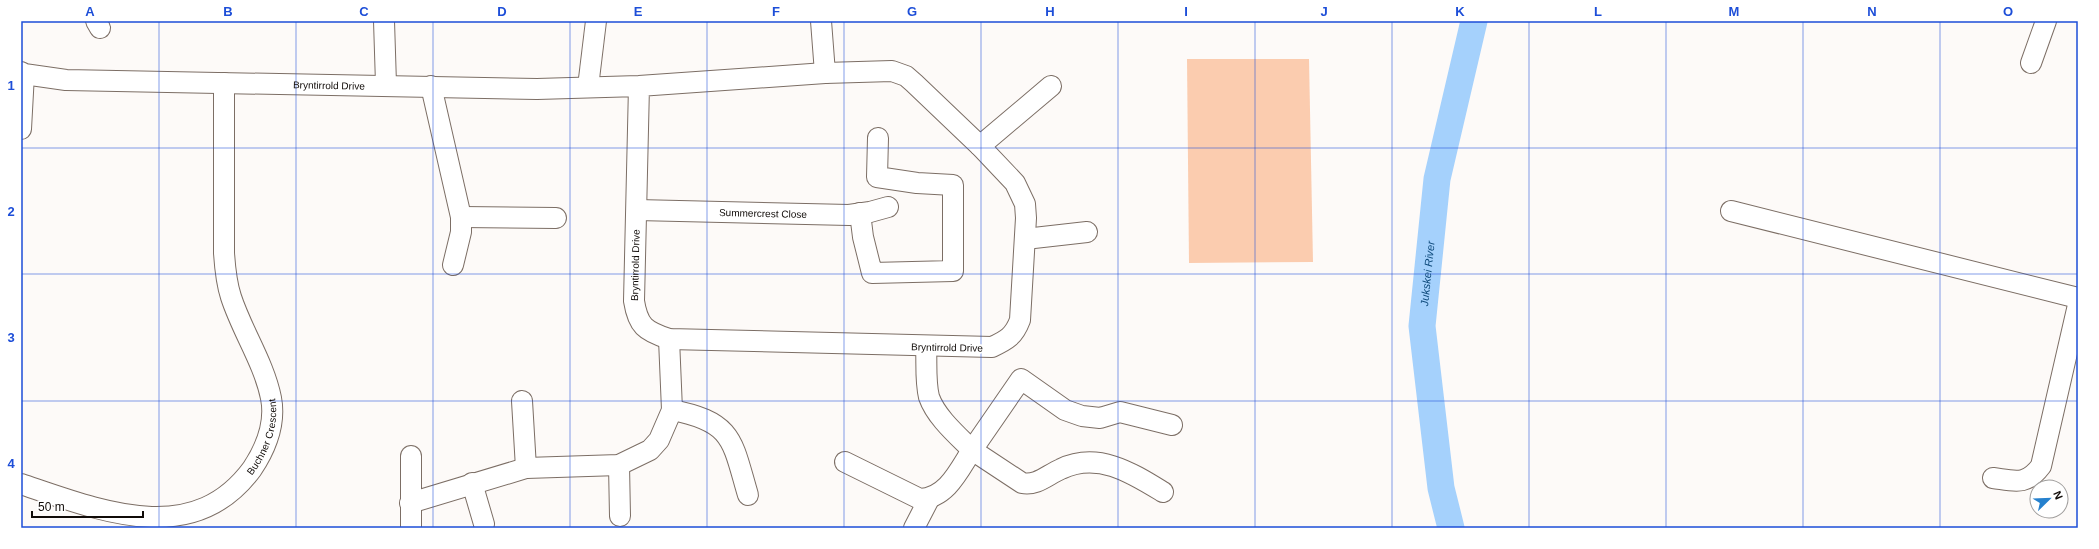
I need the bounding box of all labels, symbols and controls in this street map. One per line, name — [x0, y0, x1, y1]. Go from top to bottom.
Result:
text: A — [85, 4, 95, 19]
text: B — [223, 4, 233, 19]
text: C — [359, 4, 369, 19]
text: D — [497, 4, 507, 19]
text: E — [634, 4, 643, 19]
text: F — [772, 4, 780, 19]
text: G — [907, 4, 917, 19]
text: H — [1045, 4, 1055, 19]
text: I — [1184, 4, 1188, 19]
text: J — [1320, 4, 1328, 19]
text: K — [1455, 4, 1465, 19]
text: L — [1594, 4, 1602, 19]
text: M — [1729, 4, 1739, 19]
text: N — [1867, 4, 1877, 19]
text: O — [2003, 4, 2013, 19]
text: 1 — [7, 78, 15, 93]
street label: Bryntirrold Drive — [293, 79, 365, 92]
text: 2 — [7, 204, 15, 219]
street label: Summercrest Close — [719, 207, 807, 220]
street label: Bryntirrold Drive — [629, 229, 642, 301]
water label: Jukskei River — [1418, 239, 1437, 308]
text: 3 — [7, 330, 15, 345]
street label: Bryntirrold Drive — [911, 341, 983, 354]
street label: Buchner Crescent — [245, 398, 278, 477]
text: 4 — [7, 456, 15, 471]
north arrow — [2029, 479, 2069, 519]
text: N — [2051, 489, 2065, 501]
scale bar — [32, 493, 143, 519]
text: 50 m — [38, 500, 65, 514]

